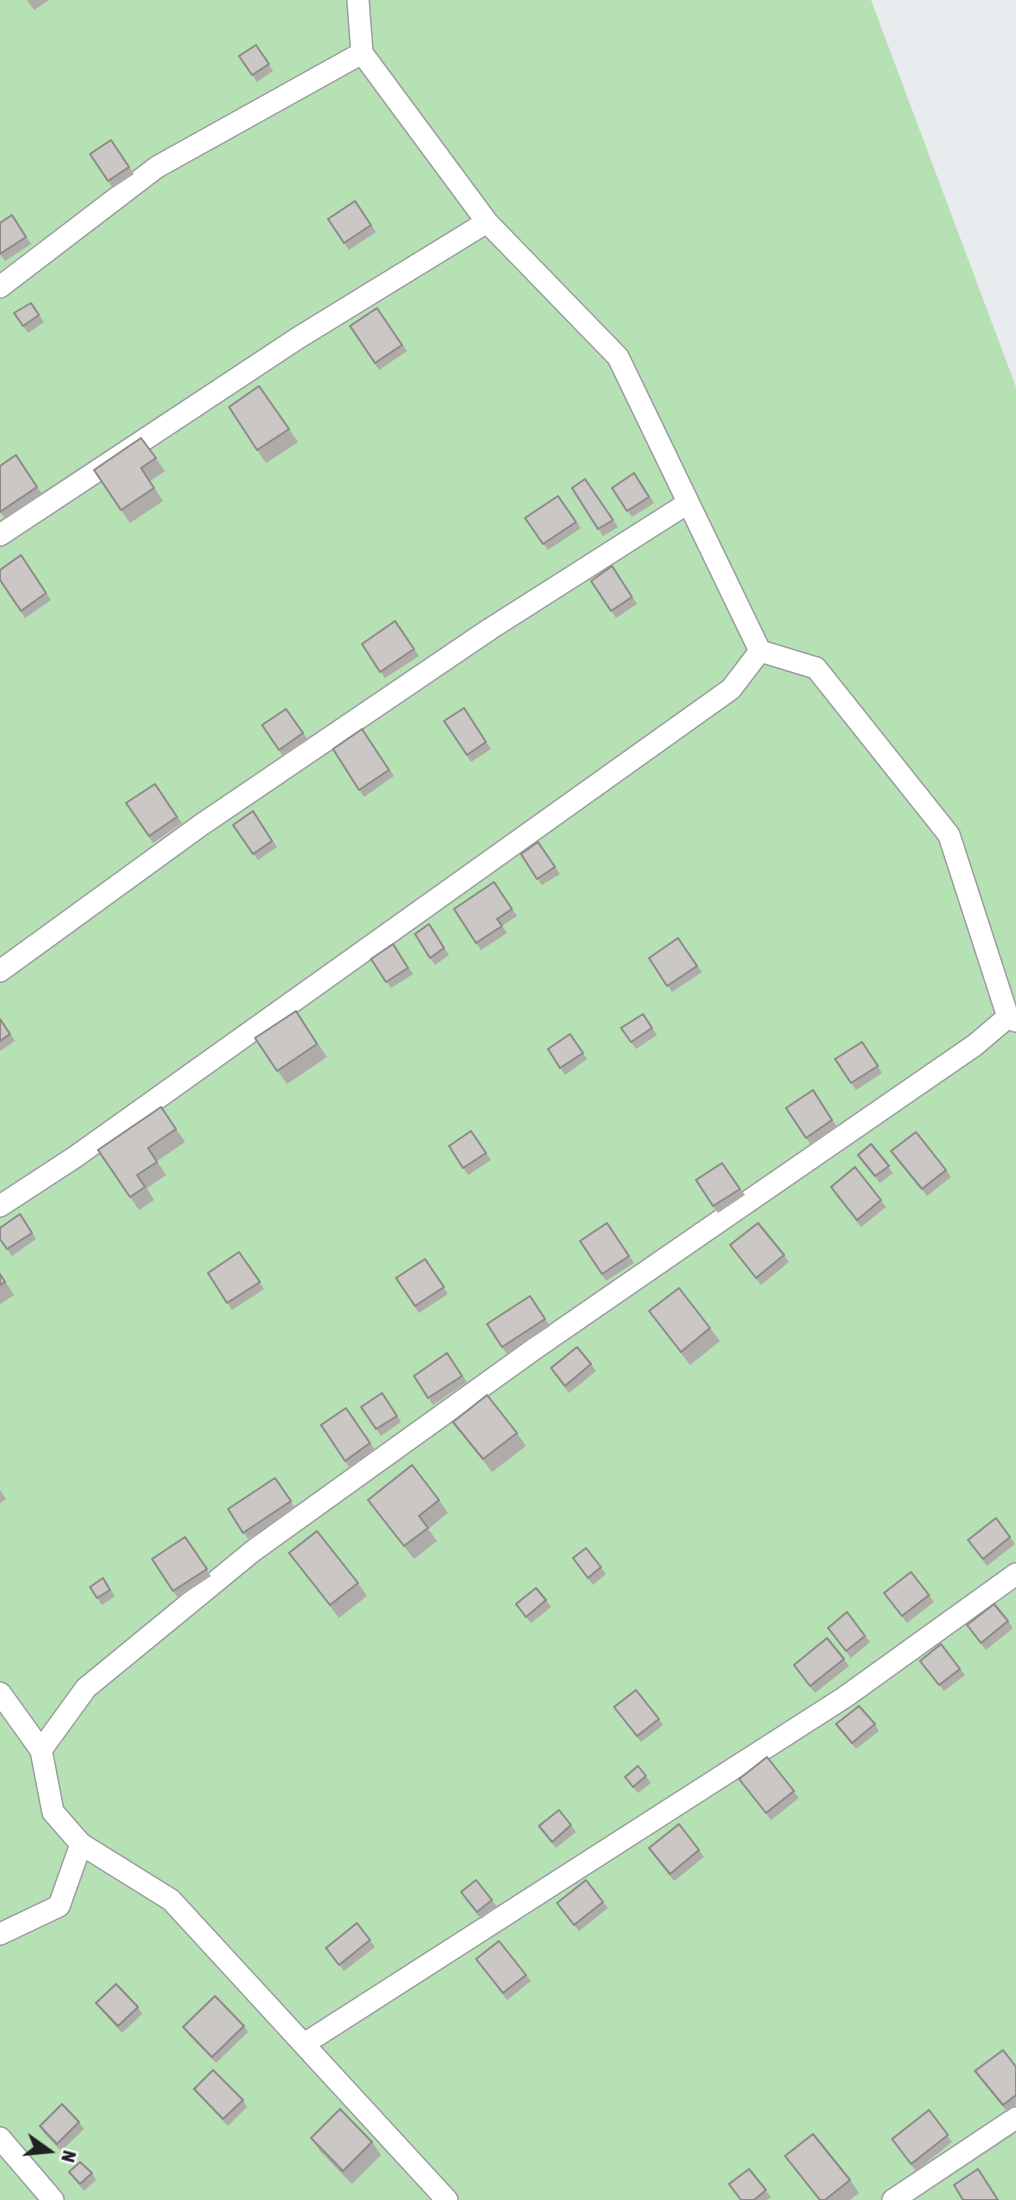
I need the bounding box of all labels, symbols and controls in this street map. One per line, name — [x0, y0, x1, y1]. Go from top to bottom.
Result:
north arrow — [14, 2116, 84, 2186]
text: N — [57, 2148, 81, 2165]

